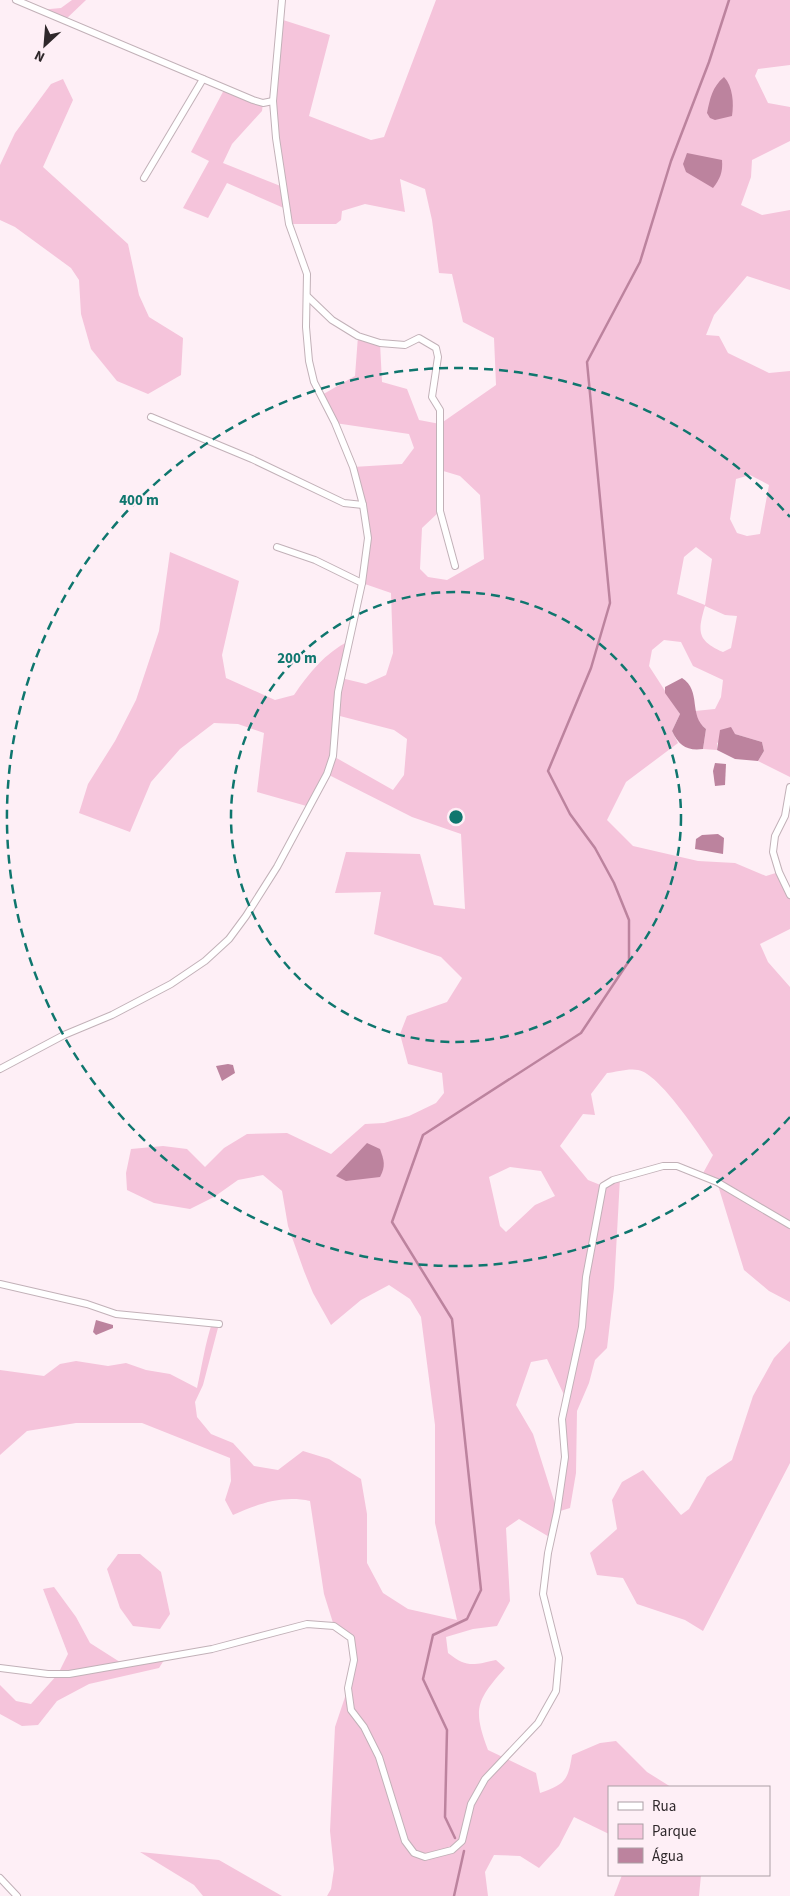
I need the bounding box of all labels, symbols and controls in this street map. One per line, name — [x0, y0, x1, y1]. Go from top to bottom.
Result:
north arrow — [20, 20, 70, 70]
text: N — [31, 45, 48, 67]
text: 400 m — [119, 490, 159, 511]
text: 200 m — [277, 648, 317, 669]
centre of rings — [447, 808, 465, 826]
legend — [608, 1786, 770, 1876]
text: Rua — [652, 1796, 676, 1817]
text: Parque — [652, 1821, 696, 1842]
text: Água — [652, 1846, 683, 1867]

